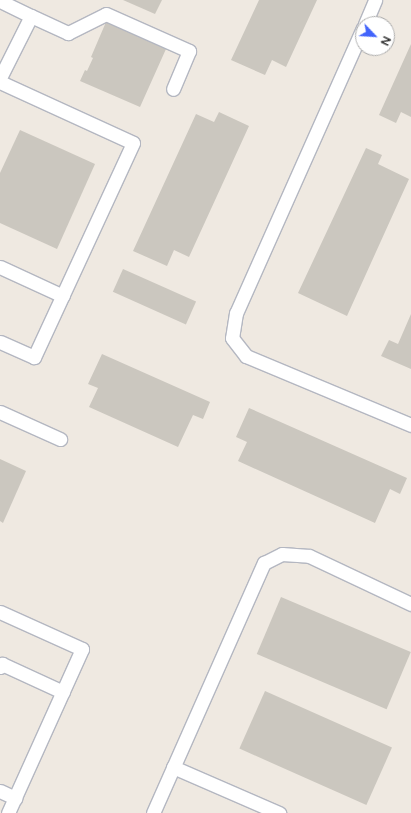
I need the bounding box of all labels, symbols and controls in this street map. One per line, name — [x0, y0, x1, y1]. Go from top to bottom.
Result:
north arrow — [355, 16, 395, 56]
text: N — [378, 34, 393, 48]

